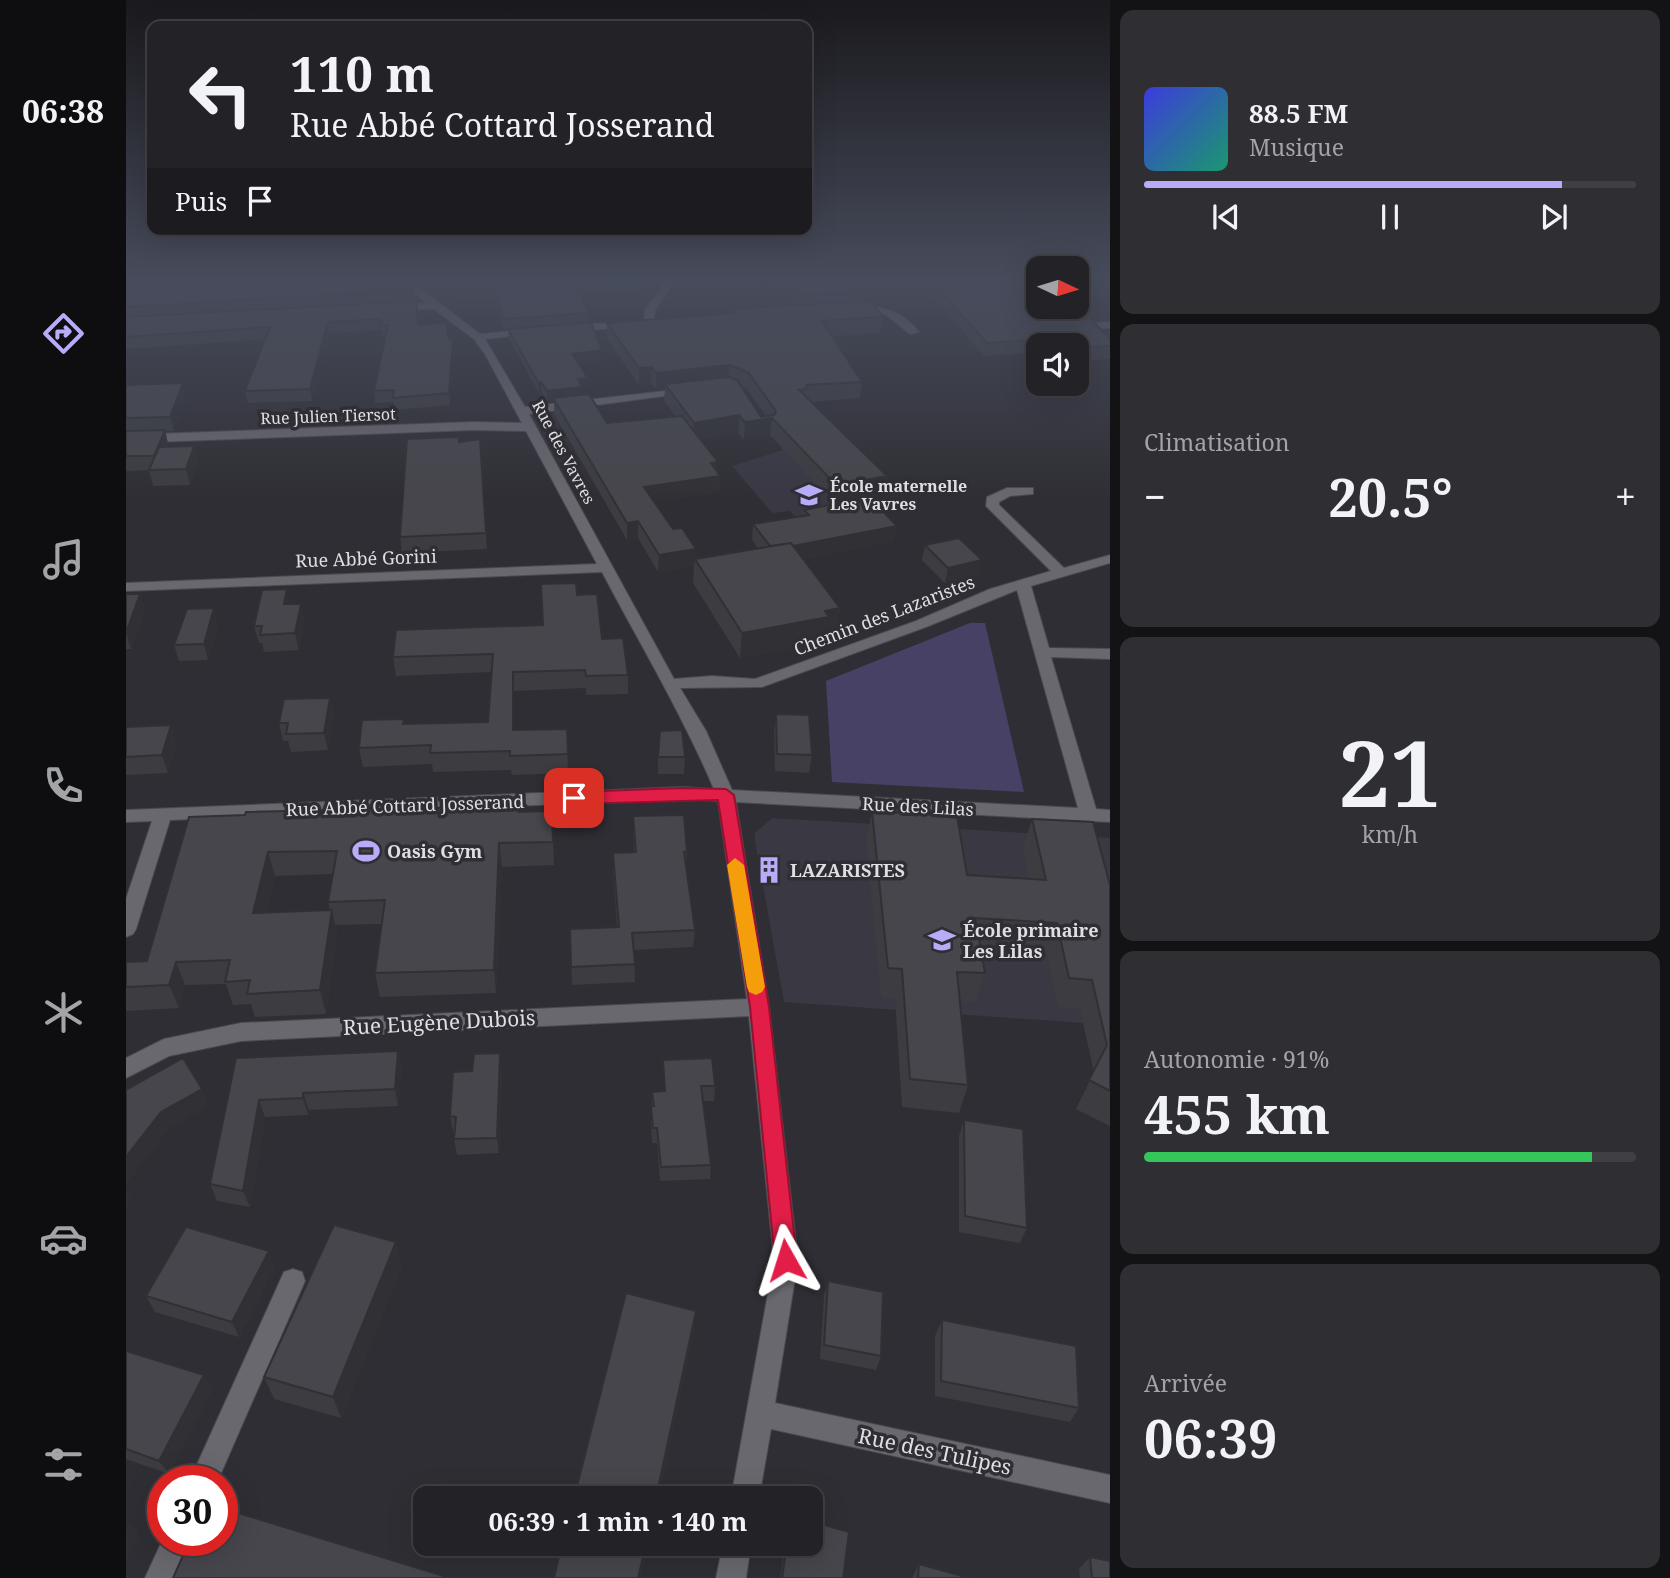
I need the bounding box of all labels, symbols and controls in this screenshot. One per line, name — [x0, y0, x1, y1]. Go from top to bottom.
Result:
text: 110 m — [290, 40, 434, 106]
icon: left — [175, 49, 266, 140]
text: 06:38 — [22, 89, 104, 132]
text: 88.5 FM — [1249, 95, 1348, 131]
text: Rue Abbé Cottard Josserand — [290, 103, 714, 146]
text: Musique — [1249, 131, 1344, 163]
icon: arrive — [241, 182, 279, 220]
text: Puis — [175, 183, 227, 219]
icon: previous — [1207, 198, 1245, 236]
icon: pause — [1371, 198, 1409, 236]
icon: next — [1535, 198, 1573, 236]
north arrow — [1026, 256, 1088, 318]
map controls — [1026, 256, 1089, 396]
icon: directions — [39, 309, 88, 358]
button: sound — [1026, 333, 1089, 396]
street label: Rue des Vavres — [527, 396, 601, 508]
street label: Rue Julien Tiersot — [260, 403, 396, 429]
text: Climatisation — [1144, 426, 1290, 458]
text: 20.5° — [1328, 461, 1453, 532]
text: − — [1144, 470, 1166, 522]
text: + — [1615, 470, 1636, 522]
place label: École maternelle Les Vavres — [830, 475, 967, 515]
school or university icon: École maternelle Les Vavres — [794, 480, 824, 510]
icon: music — [39, 535, 88, 584]
street label: Rue Abbé Gorini — [295, 544, 437, 572]
street label: Chemin des Lazaristes — [790, 569, 978, 661]
text: 21 — [1339, 710, 1441, 834]
icon: phone — [39, 761, 88, 810]
pin — [544, 768, 604, 828]
icon: arrive — [555, 779, 593, 817]
street label: Rue Abbé Cottard Josserand — [285, 789, 525, 821]
street label: Rue des Lilas — [862, 791, 974, 821]
text: km/h — [1362, 818, 1418, 850]
sports icon: Oasis Gym — [351, 836, 381, 866]
place label: Oasis Gym — [387, 839, 483, 863]
building icon: LAZARISTES — [754, 855, 784, 885]
place label: LAZARISTES — [790, 858, 905, 882]
place label: École primaire Les Lilas — [963, 918, 1099, 963]
school or university icon: École primaire Les Lilas — [927, 925, 957, 955]
icon: climate — [39, 988, 88, 1037]
street label: Rue Eugène Dubois — [342, 1003, 536, 1041]
text: Autonomie · 91% — [1144, 1043, 1329, 1075]
text: 455 km — [1144, 1078, 1330, 1149]
icon: car — [39, 1214, 88, 1263]
position arrow — [749, 1223, 823, 1297]
text: Arrivée — [1144, 1367, 1227, 1399]
text: 06:39 — [1144, 1402, 1277, 1473]
street label: Rue des Tulipes — [856, 1421, 1014, 1481]
icon: filters — [39, 1440, 88, 1489]
speed limit sign: 30 — [147, 1465, 238, 1556]
text: 06:39 · 1 min · 140 m — [488, 1503, 748, 1539]

